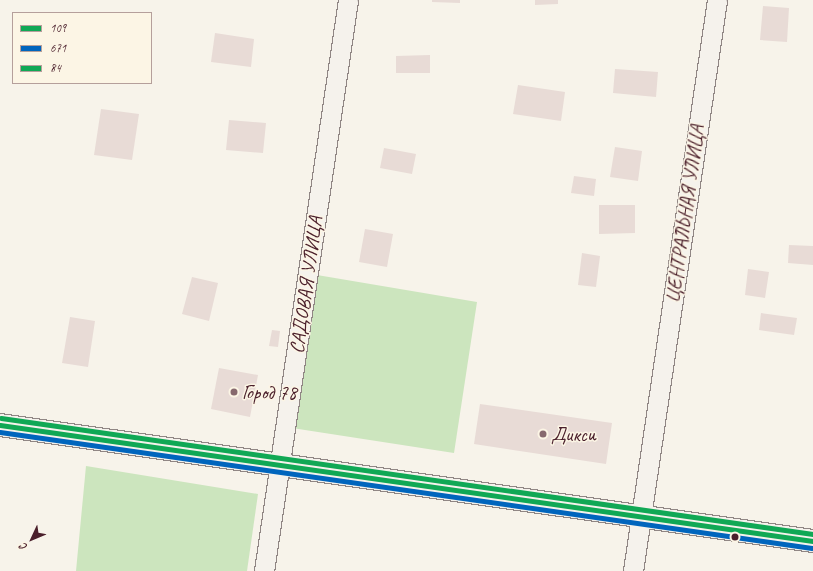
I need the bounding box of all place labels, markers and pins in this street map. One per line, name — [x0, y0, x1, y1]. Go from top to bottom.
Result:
place label: Город 78 — [242, 380, 297, 404]
marker: Город 78 — [229, 387, 239, 397]
place label: Дикси — [551, 422, 596, 446]
marker: Дикси — [538, 429, 548, 439]
unlabelled marker — [730, 532, 740, 542]

